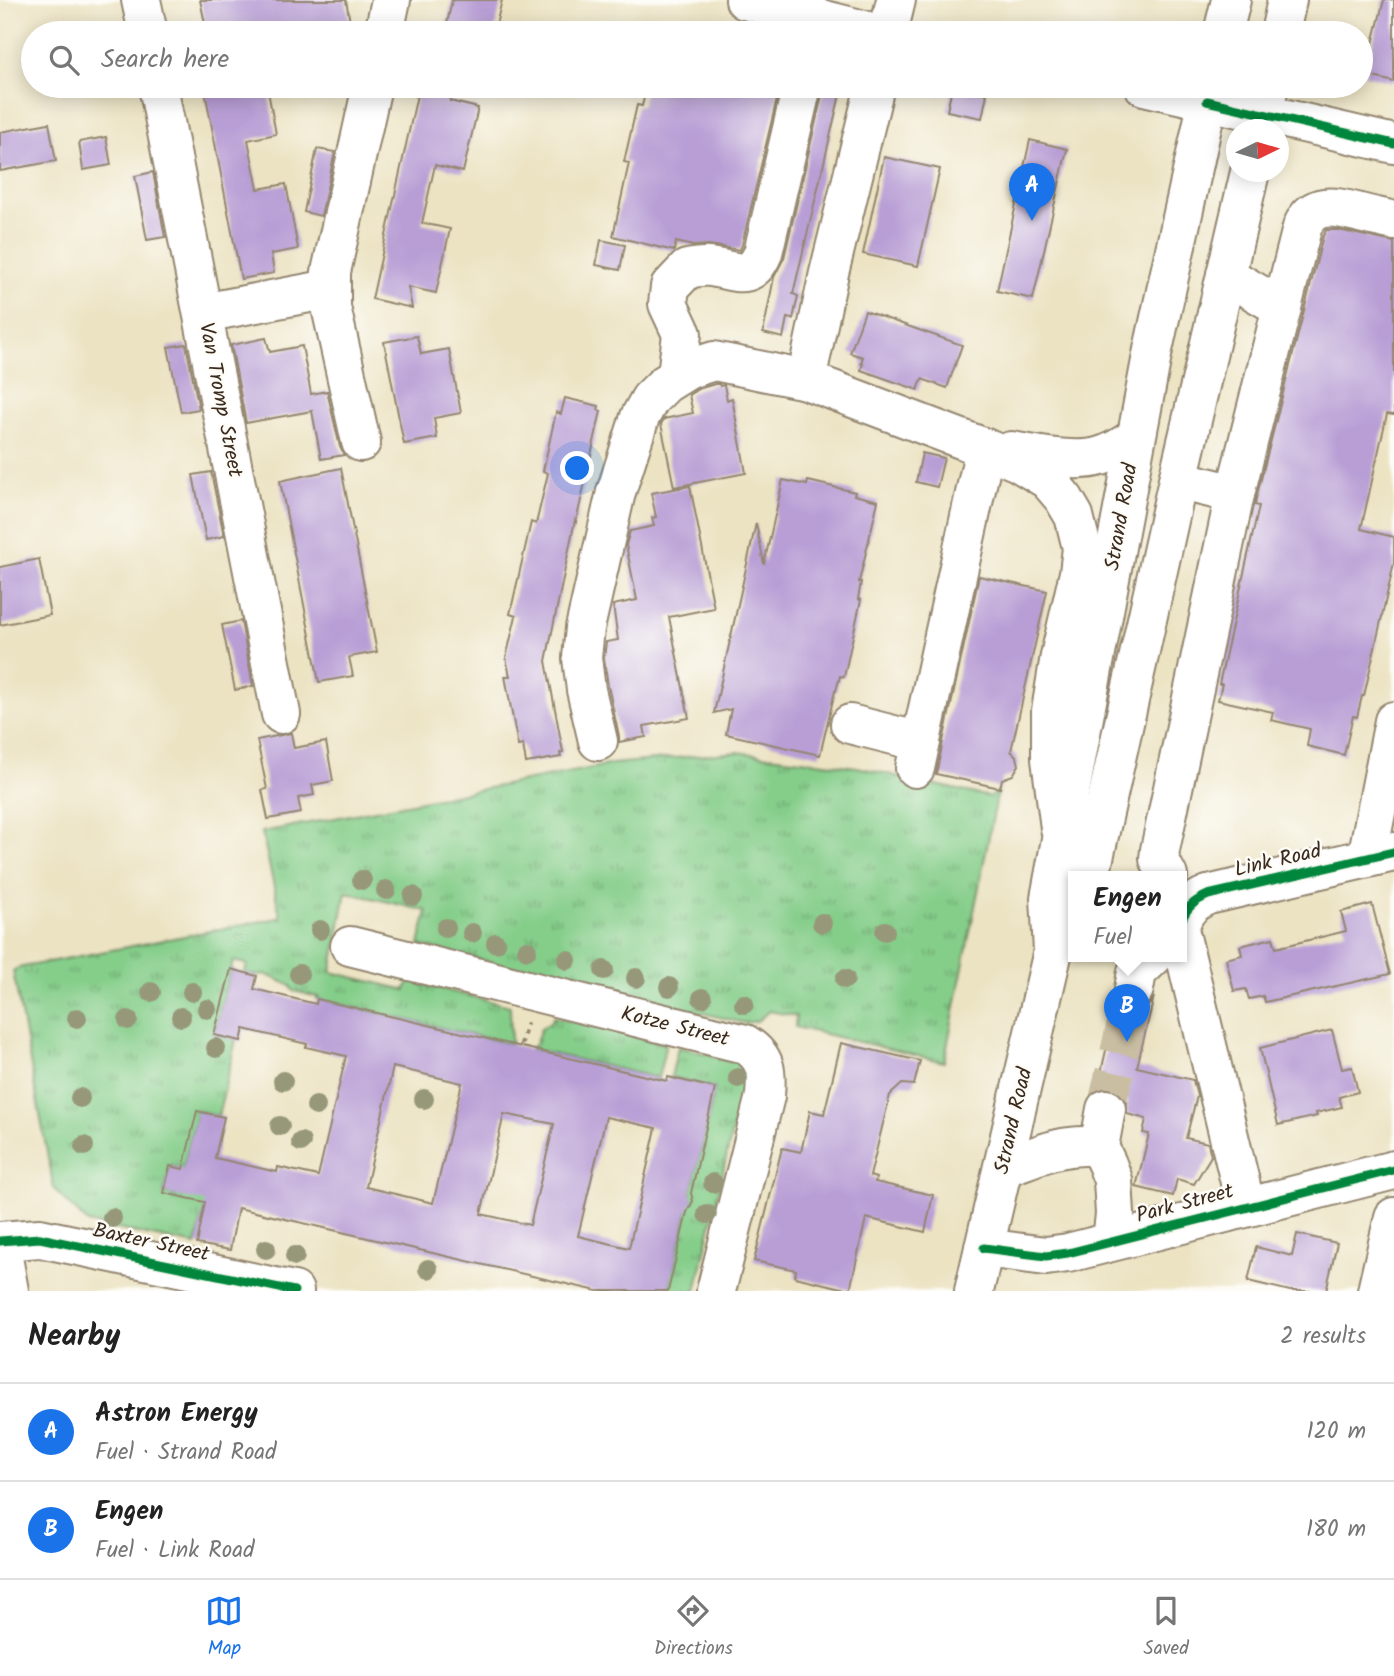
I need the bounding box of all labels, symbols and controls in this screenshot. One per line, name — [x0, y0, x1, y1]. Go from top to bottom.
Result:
search box — [21, 21, 1373, 98]
text: Search here — [101, 39, 229, 81]
icon: search — [45, 41, 83, 79]
north arrow — [1226, 119, 1289, 182]
pin: A — [1009, 163, 1055, 221]
street label: Van Tromp Street — [189, 320, 251, 481]
your location — [560, 451, 594, 485]
street label: Strand Road — [1096, 460, 1148, 573]
street label: Link Road — [1231, 835, 1325, 887]
popup — [1068, 871, 1187, 962]
text: Engen — [1093, 878, 1162, 920]
text: Fuel — [1093, 920, 1132, 956]
pin: B — [1104, 984, 1150, 1042]
street label: Kotze Street — [617, 998, 733, 1057]
street label: Strand Road — [986, 1064, 1042, 1177]
street label: Park Street — [1133, 1175, 1238, 1233]
street label: Baxter Street — [90, 1215, 213, 1272]
text: Nearby — [28, 1313, 120, 1361]
text: 2 results — [1280, 1319, 1366, 1355]
text: Astron Energy — [95, 1393, 258, 1435]
text: A — [44, 1414, 58, 1450]
text: 120 m — [1306, 1414, 1366, 1450]
text: Fuel · Strand Road — [95, 1435, 277, 1471]
text: Engen — [95, 1491, 163, 1533]
text: B — [44, 1512, 58, 1548]
text: 180 m — [1306, 1512, 1366, 1548]
text: Fuel · Link Road — [95, 1533, 254, 1569]
tab: Map — [205, 1592, 243, 1664]
tab: Directions — [654, 1592, 733, 1664]
tab: Saved — [1144, 1592, 1189, 1664]

